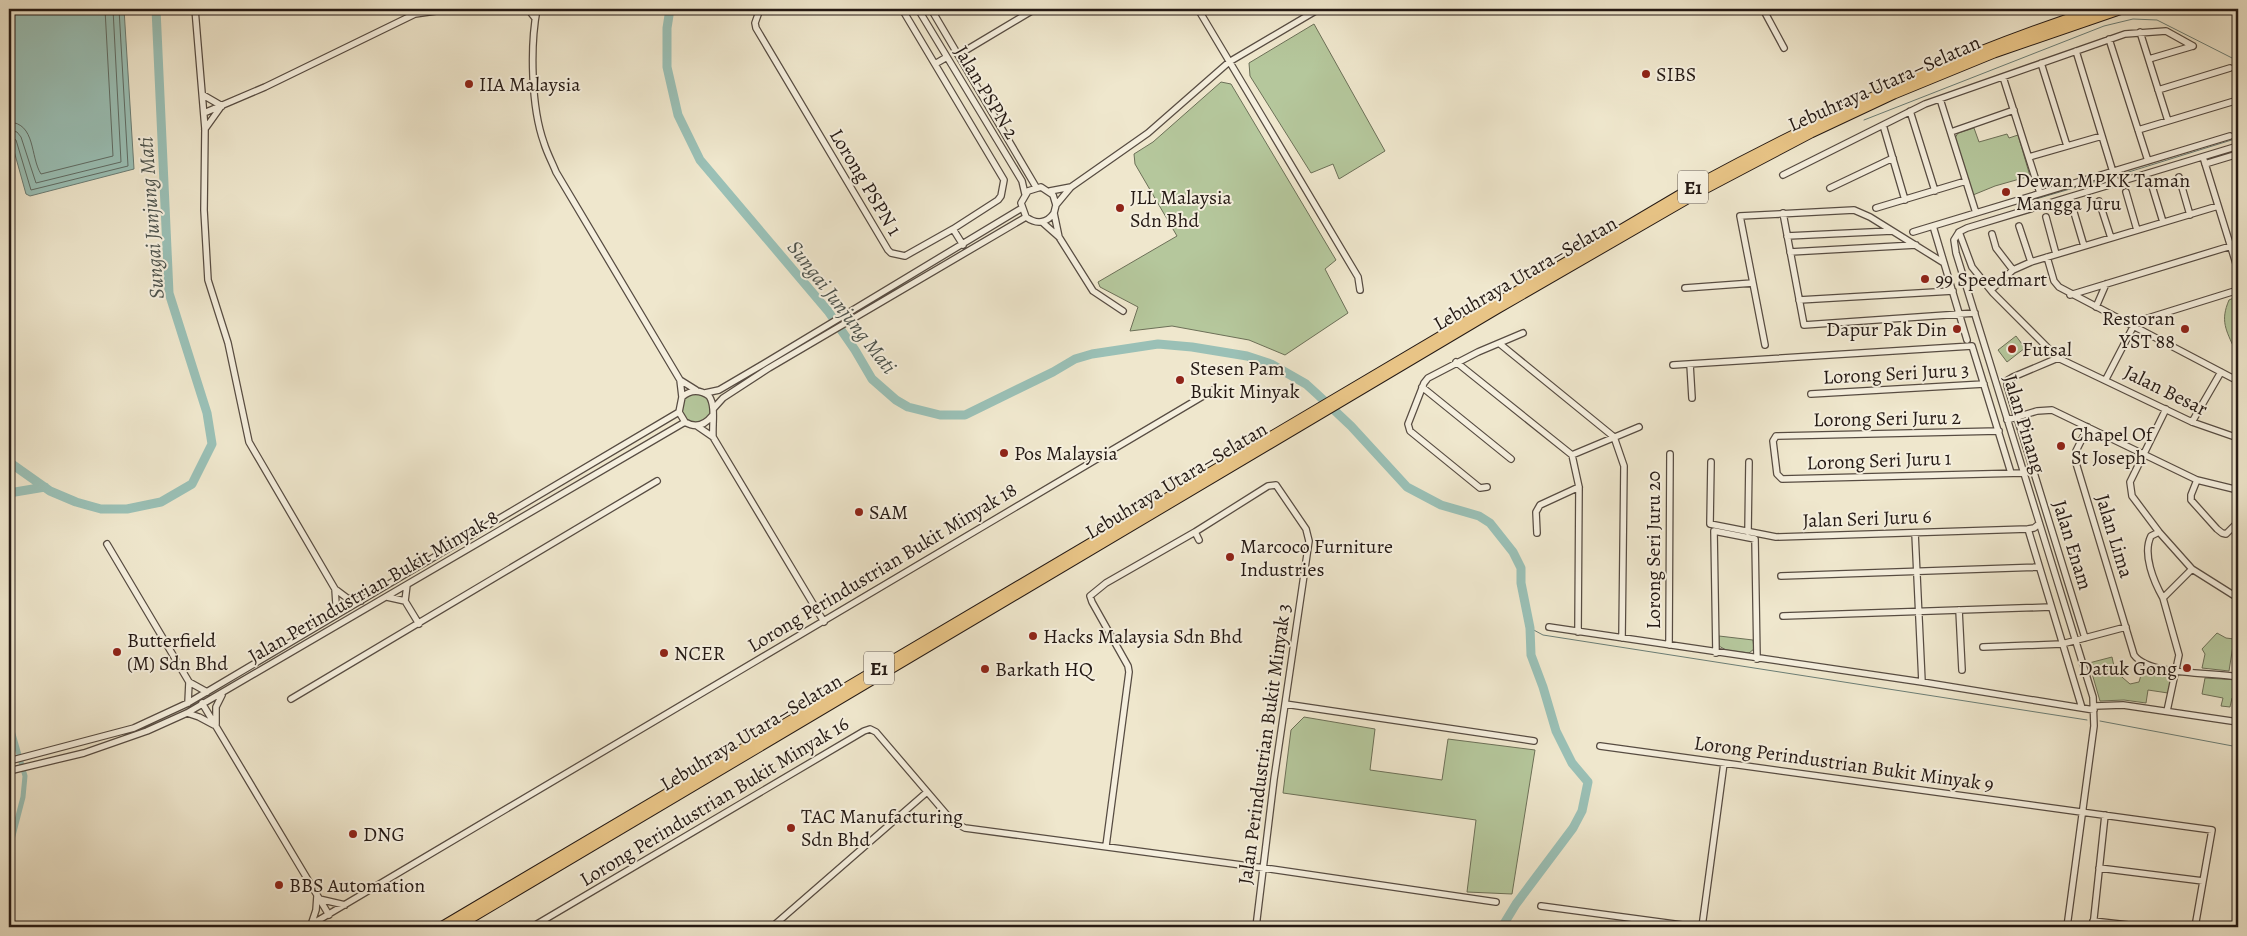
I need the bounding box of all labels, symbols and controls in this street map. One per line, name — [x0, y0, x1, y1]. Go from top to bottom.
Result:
street label: Lebuhraya Utara–Selatan — [1784, 29, 1985, 138]
street label: Jalan PSPN 2 — [948, 40, 1025, 145]
place label: SIBS — [1656, 61, 1696, 88]
marker: SIBS — [1640, 68, 1652, 80]
place label: IIA Malaysia — [479, 71, 581, 98]
marker: IIA Malaysia — [463, 78, 475, 90]
street label: Lorong PSPN 1 — [823, 124, 908, 241]
water label: Sungai Junjung Mati — [131, 136, 171, 300]
place label: Dewan MPKK Taman Mangga Juru — [2016, 167, 2190, 217]
road number: E1 — [1678, 170, 1708, 203]
place label: JLL Malaysia Sdn Bhd — [1130, 184, 1233, 234]
marker: Dewan MPKK Taman Mangga Juru — [2000, 186, 2012, 198]
marker: JLL Malaysia Sdn Bhd — [1114, 202, 1126, 214]
street label: Lebuhraya Utara–Selatan — [1429, 210, 1622, 337]
water label: Sungai Junjung Mati — [781, 234, 903, 380]
place label: 99 Speedmart — [1935, 266, 2048, 293]
marker: 99 Speedmart — [1919, 273, 1931, 285]
place label: Restoran YST 88 — [2102, 305, 2175, 355]
place label: Dapur Pak Din — [1826, 316, 1947, 343]
marker: Dapur Pak Din — [1951, 323, 1963, 335]
marker: Restoran YST 88 — [2179, 323, 2191, 335]
place label: Futsal — [2022, 336, 2072, 363]
marker: Futsal — [2006, 343, 2018, 355]
place label: Stesen Pam Bukit Minyak — [1190, 355, 1300, 405]
street label: Lorong Seri Juru 3 — [1822, 356, 1970, 391]
street label: Jalan Besar — [2119, 359, 2212, 422]
street label: Jalan Pinang — [1997, 371, 2052, 477]
marker: Stesen Pam Bukit Minyak — [1174, 374, 1186, 386]
street label: Lorong Seri Juru 2 — [1813, 404, 1962, 433]
street label: Lebuhraya Utara–Selatan — [1080, 415, 1272, 546]
place label: Chapel Of St Joseph — [2071, 421, 2156, 471]
place label: Pos Malaysia — [1014, 440, 1119, 467]
marker: Chapel Of St Joseph — [2055, 440, 2067, 452]
street label: Lorong Seri Juru 1 — [1806, 444, 1952, 477]
marker: Pos Malaysia — [998, 447, 1010, 459]
street label: Lorong Seri Juru 20 — [1640, 471, 1667, 629]
street label: Lorong Perindustrian Bukit Minyak 18 — [743, 476, 1022, 659]
street label: Jalan Lima — [2089, 491, 2140, 582]
street label: Jalan Enam — [2046, 497, 2099, 594]
place label: SAM — [869, 499, 908, 526]
street label: Jalan Seri Juru 6 — [1802, 503, 1932, 534]
street label: Jalan Perindustrian Bukit Minyak 8 — [243, 504, 503, 669]
marker: SAM — [853, 506, 865, 518]
place label: Marcoco Furniture Industries — [1240, 533, 1393, 583]
marker: Marcoco Furniture Industries — [1224, 551, 1236, 563]
street label: Jalan Perindustrian Bukit Minyak 3 — [1231, 602, 1298, 886]
place label: Hacks Malaysia Sdn Bhd — [1043, 623, 1243, 650]
place label: Butterfield (M) Sdn Bhd — [127, 627, 228, 677]
marker: Hacks Malaysia Sdn Bhd — [1027, 630, 1039, 642]
place label: NCER — [674, 640, 726, 667]
marker: Butterfield (M) Sdn Bhd — [111, 646, 123, 658]
marker: NCER — [658, 647, 670, 659]
road number: E1 — [864, 651, 894, 684]
place label: Datuk Gong — [2078, 655, 2177, 682]
place label: Barkath HQ — [995, 656, 1096, 683]
marker: Datuk Gong — [2181, 662, 2193, 674]
marker: Barkath HQ — [979, 663, 991, 675]
street label: Lebuhraya Utara–Selatan — [655, 667, 847, 798]
street label: Lorong Perindustrian Bukit Minyak 16 — [575, 710, 854, 893]
street label: Lorong Perindustrian Bukit Minyak 9 — [1692, 729, 1996, 798]
place label: TAC Manufacturing Sdn Bhd — [801, 803, 963, 853]
place label: DNG — [363, 821, 405, 848]
marker: TAC Manufacturing Sdn Bhd — [785, 822, 797, 834]
marker: DNG — [347, 828, 359, 840]
place label: BBS Automation — [289, 872, 425, 899]
marker: BBS Automation — [273, 879, 285, 891]

